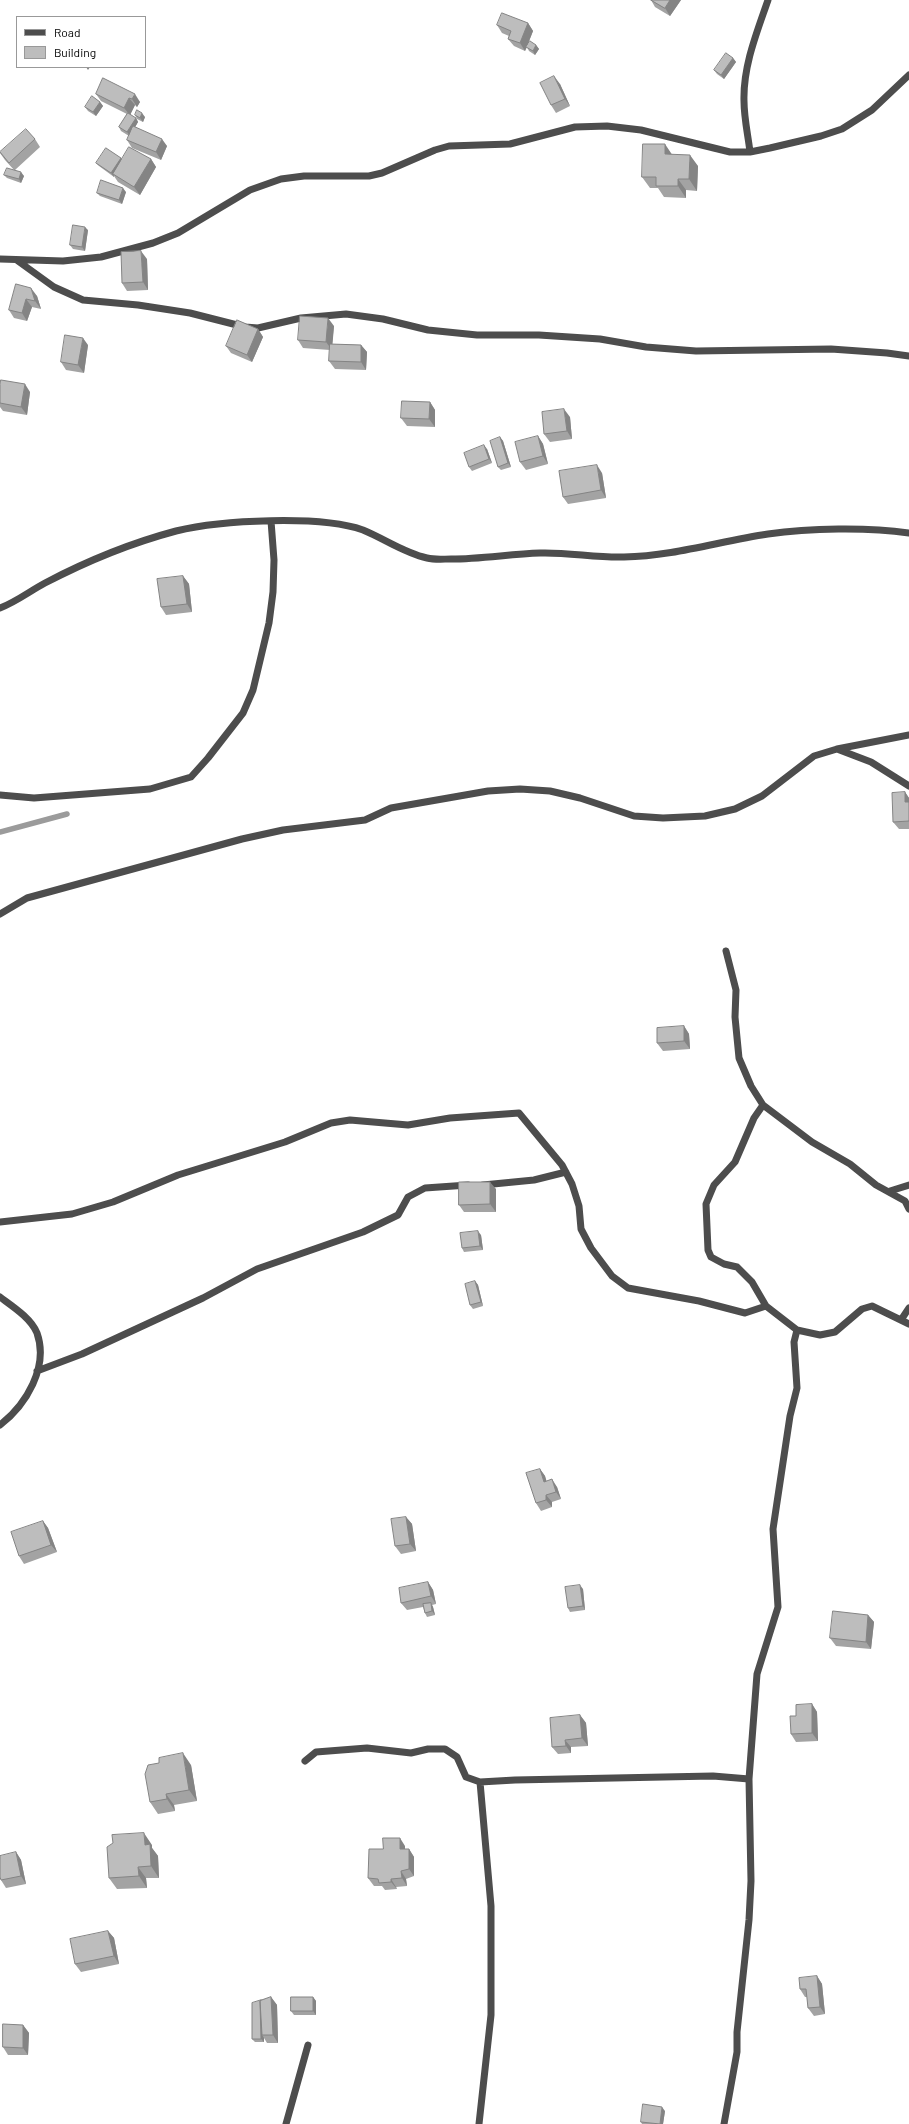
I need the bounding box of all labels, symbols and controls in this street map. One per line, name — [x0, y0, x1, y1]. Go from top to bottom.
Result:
legend — [16, 16, 146, 68]
text: Road — [54, 25, 81, 39]
text: Building — [54, 45, 96, 59]

